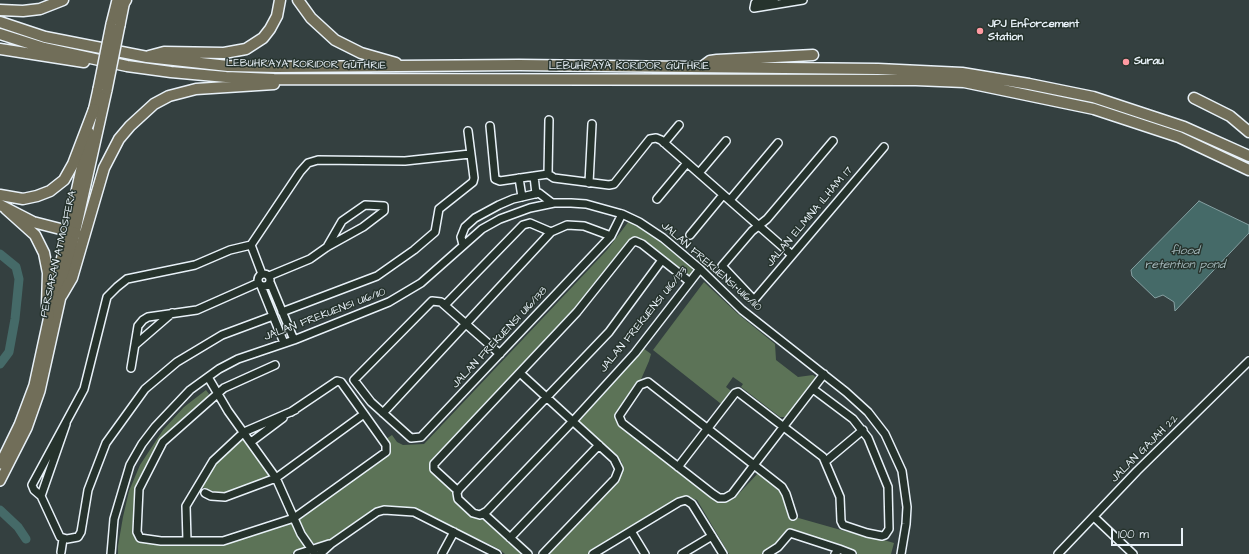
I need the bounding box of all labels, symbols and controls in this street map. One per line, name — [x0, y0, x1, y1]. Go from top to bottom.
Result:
place label: JPJ Enforcement Station — [988, 18, 1079, 44]
marker: JPJ Enforcement Station — [975, 26, 985, 36]
place label: Surau — [1134, 55, 1164, 69]
street label: LEBUHRAYA KORIDOR GUTHRIE — [226, 57, 386, 73]
marker: Surau — [1121, 57, 1131, 67]
street label: LEBUHRAYA KORIDOR GUTHRIE — [549, 60, 709, 74]
street label: JALAN ELMINA ILHAM 17 — [764, 164, 856, 270]
street label: PERSIARAN ATMOSFERA — [38, 189, 80, 319]
street label: JALAN FREKUENSI U16/110 — [658, 220, 764, 314]
water label: flood retention pond — [1145, 244, 1225, 272]
street label: JALAN FREKUENSI U16/133 — [597, 264, 691, 376]
street label: JALAN FREKUENSI U16/138 — [450, 285, 550, 391]
street label: JALAN FREKUENSI U16/110 — [262, 286, 388, 344]
street label: JALAN GAJAH 22 — [1109, 413, 1181, 485]
scale bar — [1113, 520, 1185, 546]
text: 100 m — [1118, 526, 1149, 543]

